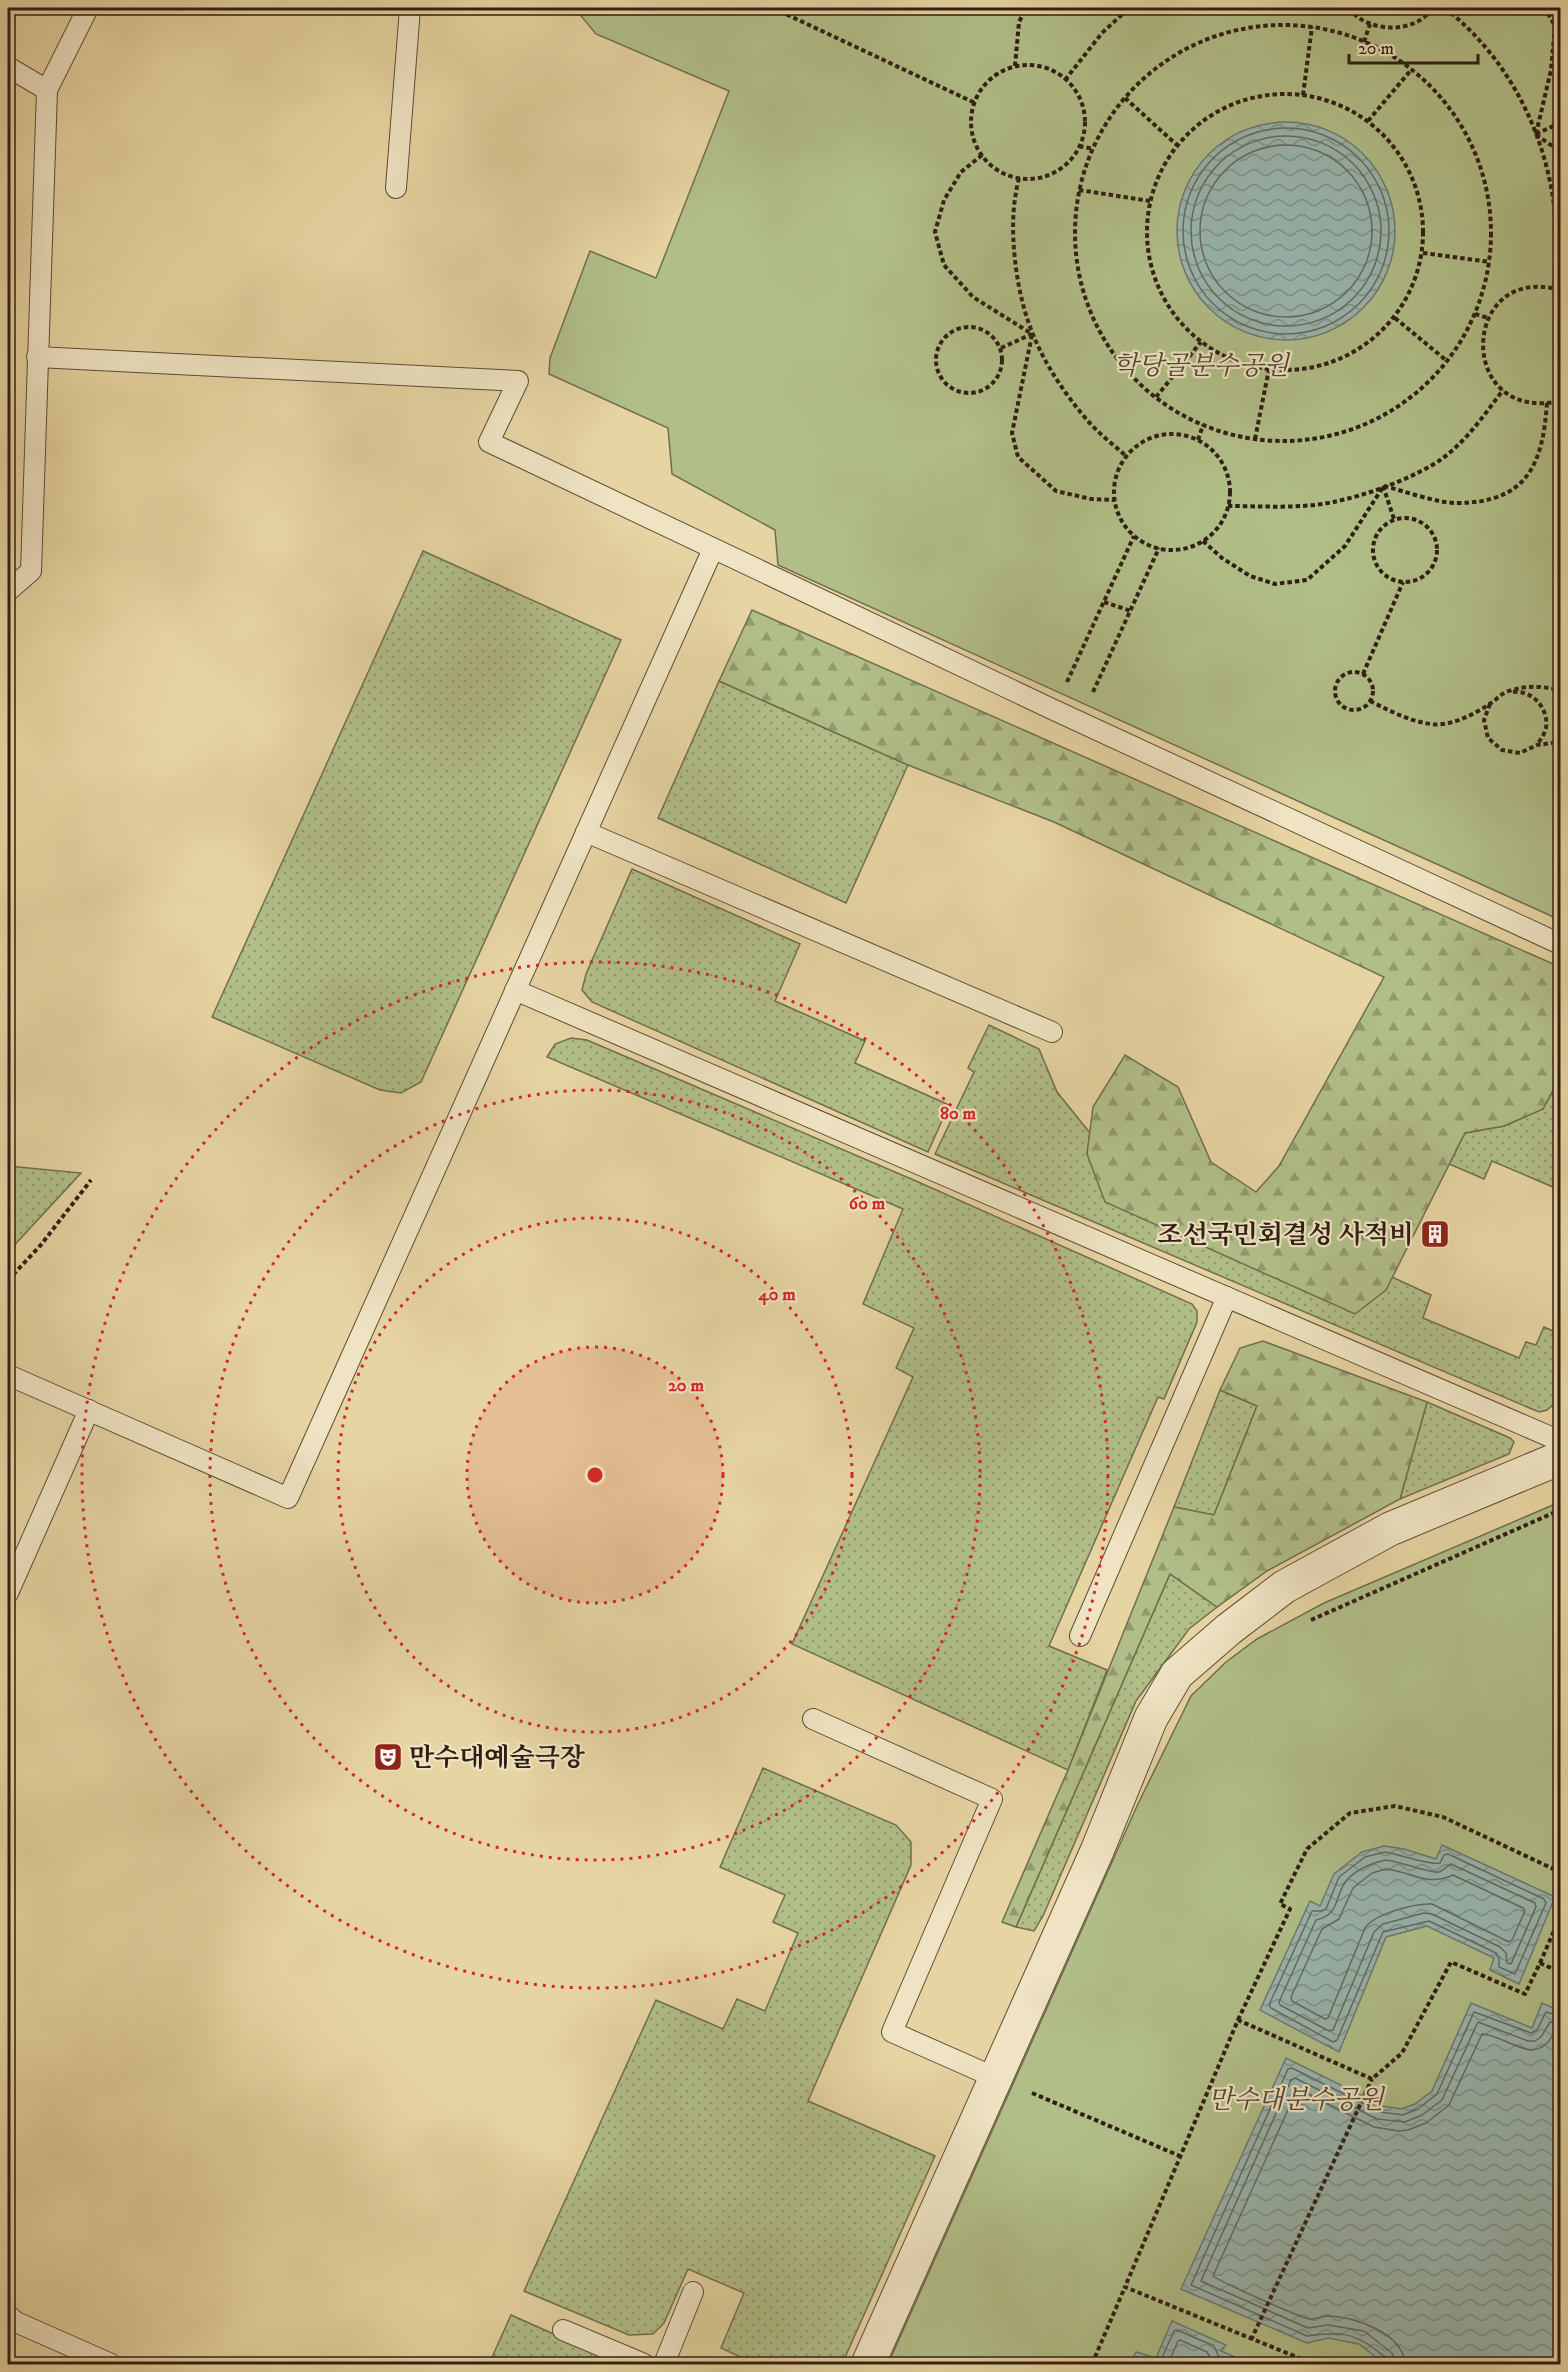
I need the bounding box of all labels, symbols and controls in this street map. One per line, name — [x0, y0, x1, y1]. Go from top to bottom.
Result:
scale bar — [1349, 27, 1478, 65]
text: 20 m — [1358, 38, 1394, 60]
park label: 학당골분수공원 — [1113, 350, 1291, 383]
text: 80 m — [940, 1103, 977, 1125]
text: 60 m — [849, 1193, 886, 1215]
building icon: 조선국민회결성 사적비 — [1419, 1218, 1451, 1250]
place label: 조선국민회결성 사적비 — [1157, 1219, 1414, 1252]
text: 40 m — [757, 1284, 796, 1306]
text: 20 m — [668, 1375, 704, 1397]
centre of rings — [585, 1465, 605, 1485]
theatre icon: 만수대예술극장 — [372, 1741, 404, 1773]
place label: 만수대예술극장 — [409, 1742, 586, 1775]
park label: 만수대분수공원 — [1208, 2084, 1386, 2117]

